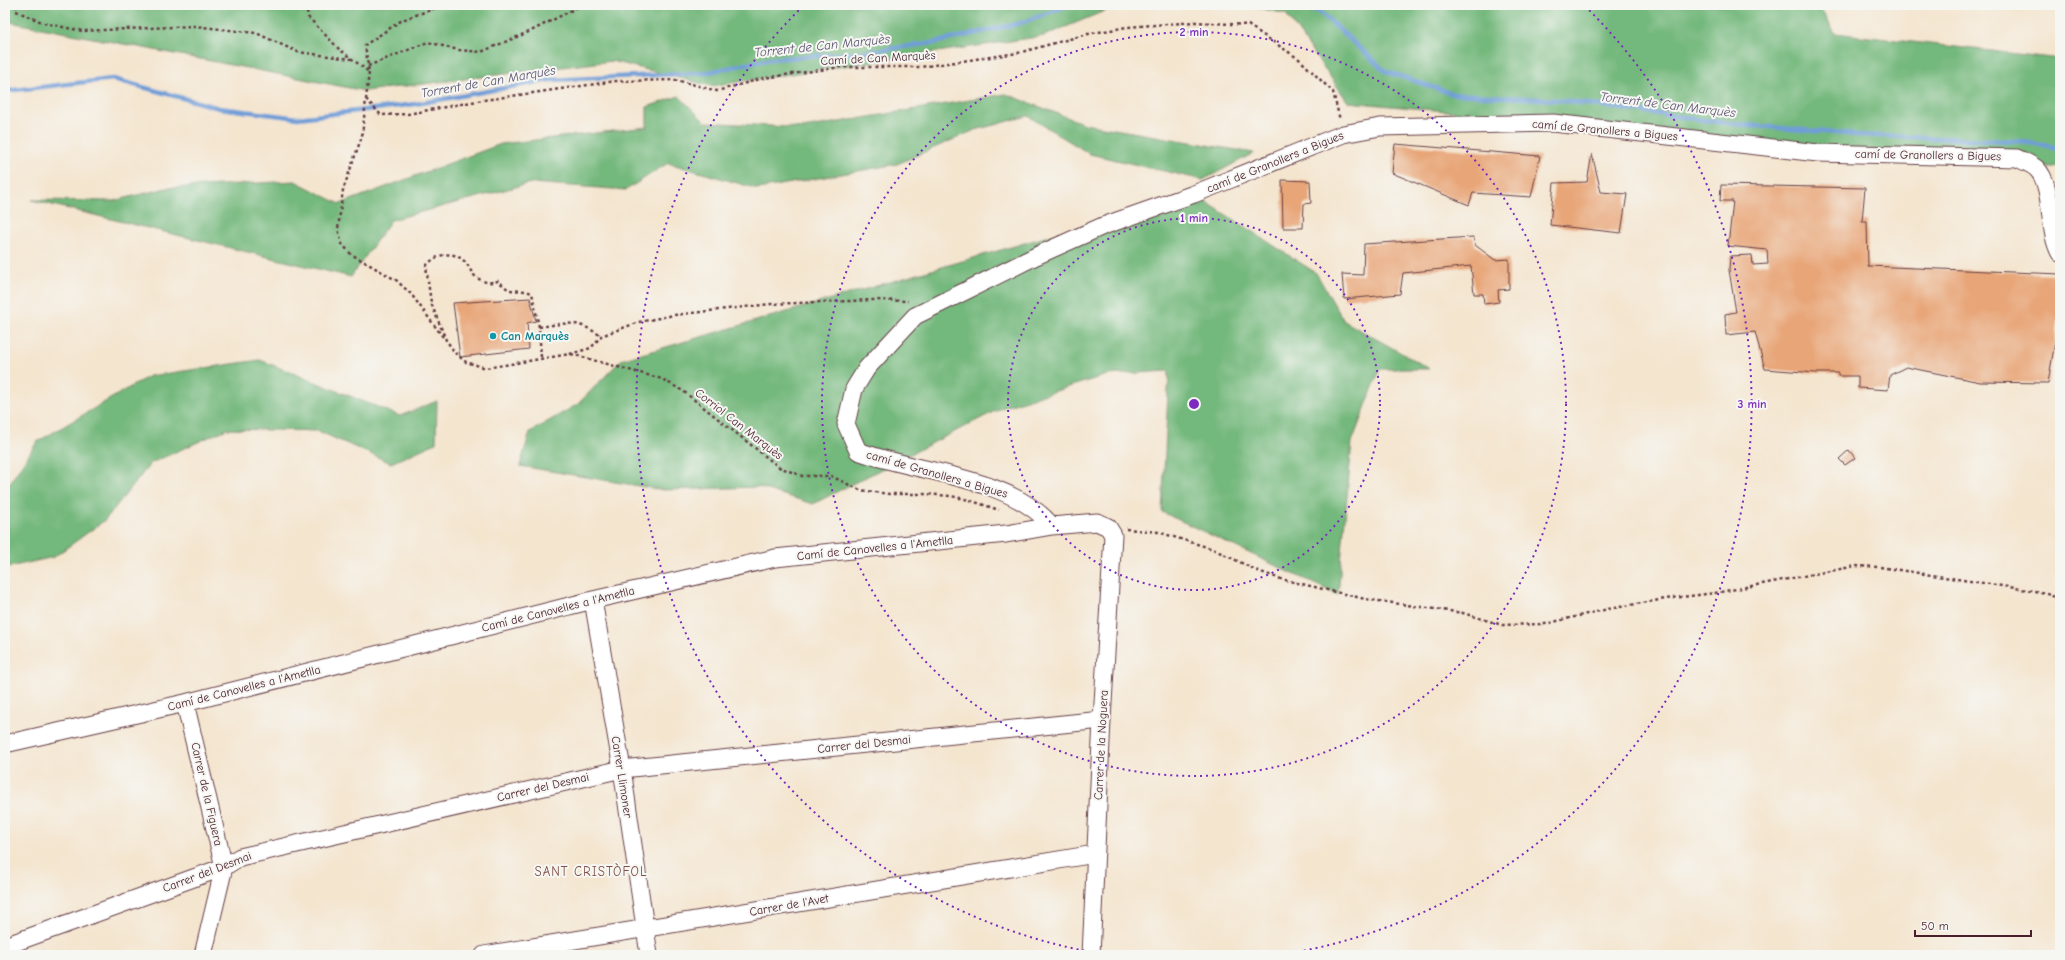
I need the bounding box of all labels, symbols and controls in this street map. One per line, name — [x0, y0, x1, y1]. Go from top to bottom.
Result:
text: 2 min — [1179, 25, 1209, 39]
water label: Torrent de Can Marquès — [753, 31, 891, 60]
street label: Camí de Can Marquès — [820, 48, 936, 68]
water label: Torrent de Can Marquès — [420, 62, 557, 101]
water label: Torrent de Can Marquès — [1599, 89, 1737, 120]
street label: camí de Granollers a Bigues — [1532, 117, 1678, 143]
street label: camí de Granollers a Bigues — [1205, 128, 1345, 196]
street label: camí de Granollers a Bigues — [1855, 147, 2001, 163]
text: 1 min — [1180, 211, 1208, 225]
place label: Can Marquès — [501, 329, 569, 343]
marker: Can Marquès — [488, 331, 498, 341]
street label: Corriol Can Marquès — [692, 385, 786, 463]
centre of rings — [1187, 397, 1201, 411]
text: 3 min — [1737, 397, 1767, 411]
street label: camí de Granollers a Bigues — [865, 447, 1009, 501]
street label: Camí de Canovelles a l'Ametlla — [796, 533, 954, 563]
street label: Camí de Canovelles a l'Ametlla — [480, 583, 636, 635]
street label: Camí de Canovelles a l'Ametlla — [166, 662, 322, 714]
street label: Carrer de la Noguera — [1091, 690, 1111, 800]
street label: Carrer del Desmai — [817, 732, 911, 756]
street label: Carrer Llimoner — [609, 735, 635, 819]
street label: Carrer de la Figuera — [188, 741, 226, 847]
street label: Carrer del Desmai — [496, 770, 590, 804]
street label: Carrer del Desmai — [161, 849, 253, 895]
district label: SANT CRISTÒFOL — [535, 863, 647, 879]
street label: Carrer de l'Avet — [748, 891, 830, 919]
scale bar — [1915, 912, 2031, 938]
text: 50 m — [1921, 919, 1949, 933]

